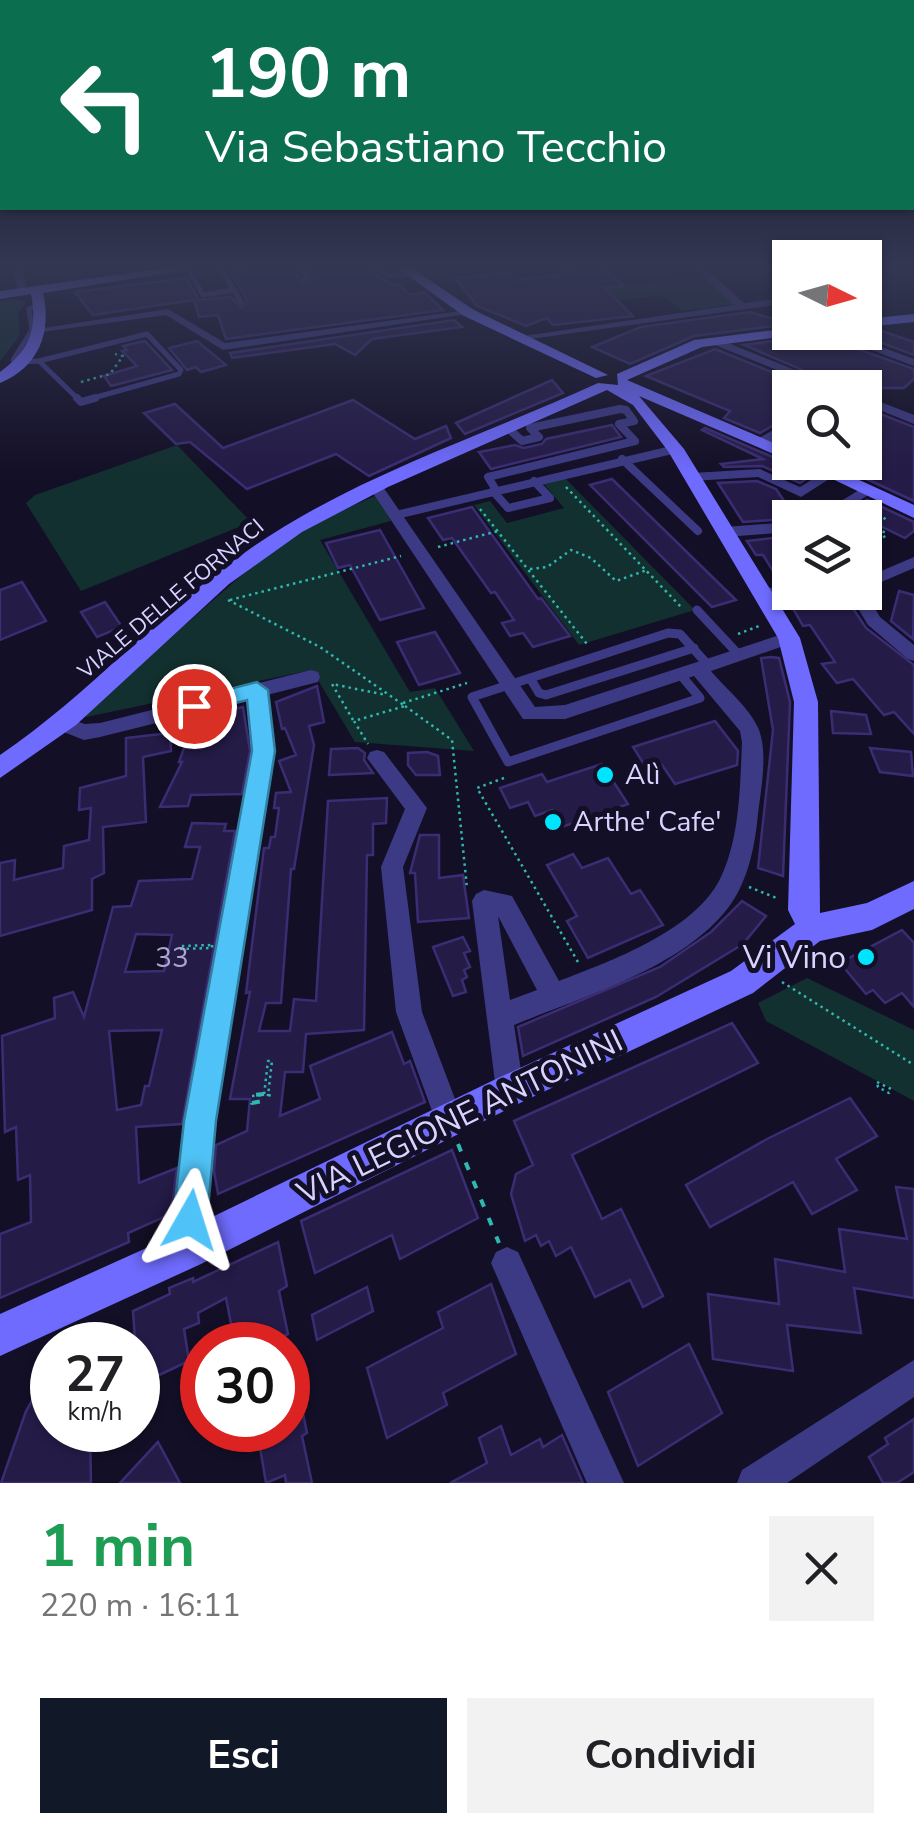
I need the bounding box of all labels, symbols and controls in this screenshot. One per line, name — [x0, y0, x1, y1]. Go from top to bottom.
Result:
text: 190 m — [205, 26, 411, 122]
icon: left — [40, 40, 170, 170]
text: Via Sebastiano Tecchio — [205, 117, 667, 178]
north arrow — [772, 240, 882, 350]
map controls — [772, 240, 882, 610]
button: search — [772, 370, 882, 480]
button: layers — [772, 500, 882, 610]
street label: VIALE DELLE FORNACI — [71, 512, 270, 687]
pin — [152, 664, 237, 749]
icon: arrive — [167, 679, 222, 734]
place label: Alì — [625, 756, 660, 794]
marker: Alì — [594, 764, 616, 786]
place label: Arthe' Cafe' — [573, 803, 721, 841]
marker: Arthe' Cafe' — [542, 811, 564, 833]
place label: Vi Vino — [742, 936, 846, 979]
house number: 33 — [155, 939, 189, 977]
marker: Vi Vino — [855, 946, 877, 968]
street label: VIA LEGIONE ANTONINI — [289, 1019, 630, 1215]
position arrow — [138, 1168, 242, 1272]
speed limit sign: 30 — [180, 1322, 310, 1452]
text: 27 — [65, 1340, 125, 1409]
text: km/h — [67, 1395, 123, 1429]
text: 1 min — [40, 1505, 195, 1587]
button: close — [769, 1516, 874, 1621]
text: 220 m · 16:11 — [40, 1584, 241, 1627]
button: Esci — [40, 1698, 447, 1813]
button: Condividi — [467, 1698, 874, 1813]

